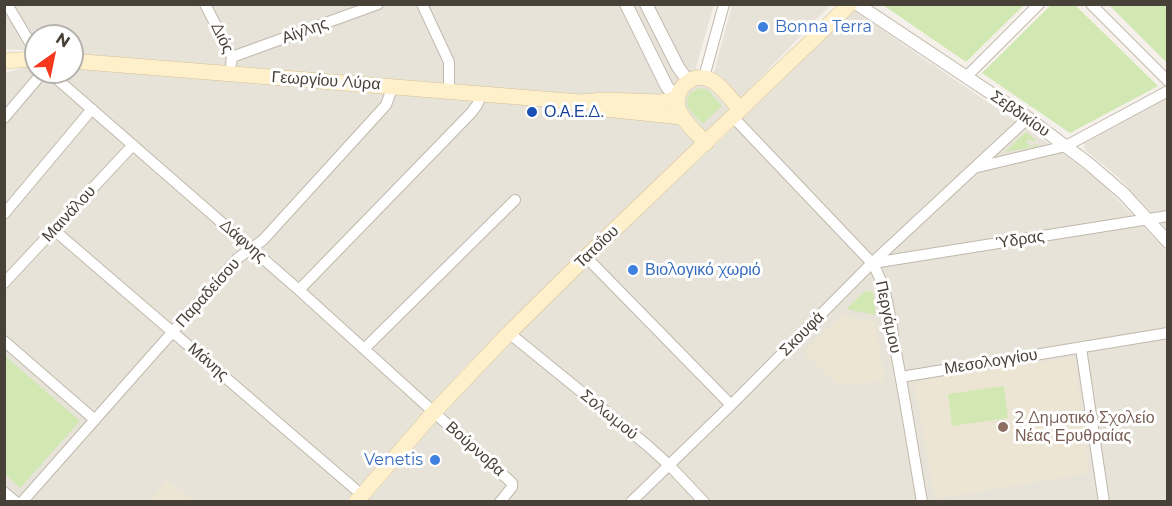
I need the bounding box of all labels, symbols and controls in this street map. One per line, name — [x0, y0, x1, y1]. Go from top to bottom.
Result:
street label: Αίγλης — [279, 14, 331, 48]
place label: Bonna Terra — [775, 17, 872, 37]
street label: Διός — [207, 20, 237, 56]
marker: Bonna Terra — [756, 20, 770, 34]
north arrow — [24, 24, 84, 84]
text: N — [52, 29, 74, 52]
street label: Γεωργίου Λύρα — [271, 68, 381, 94]
street label: Σεβδικίου — [987, 87, 1053, 141]
place label: Ο.Α.Ε.Δ. — [544, 102, 604, 122]
marker: Ο.Α.Ε.Δ. — [525, 105, 539, 119]
street label: Μαινάλου — [38, 182, 100, 246]
street label: Δάφνης — [216, 215, 270, 267]
street label: Τατοΐου — [571, 222, 623, 272]
street label: Ύδρας — [994, 227, 1046, 253]
street label: Παραδείσου — [172, 255, 244, 331]
place label: Βιολογικό χωριό — [645, 260, 761, 280]
marker: Βιολογικό χωριό — [626, 263, 640, 277]
street label: Περγάμου — [871, 279, 905, 355]
street label: Σκουφά — [776, 308, 828, 360]
street label: Μάνης — [184, 339, 232, 385]
street label: Μεσολογγίου — [943, 345, 1039, 379]
street label: Σολωμού — [576, 386, 642, 444]
place label: 2 Δημοτικό Σχολείο Νέας Ερυθραίας — [1015, 408, 1155, 446]
street label: Βούρνοβα — [442, 418, 508, 480]
marker: 2 Δημοτικό Σχολείο Νέας Ερυθραίας — [996, 420, 1010, 434]
place label: Venetis — [364, 450, 423, 470]
marker: Venetis — [428, 453, 442, 467]

